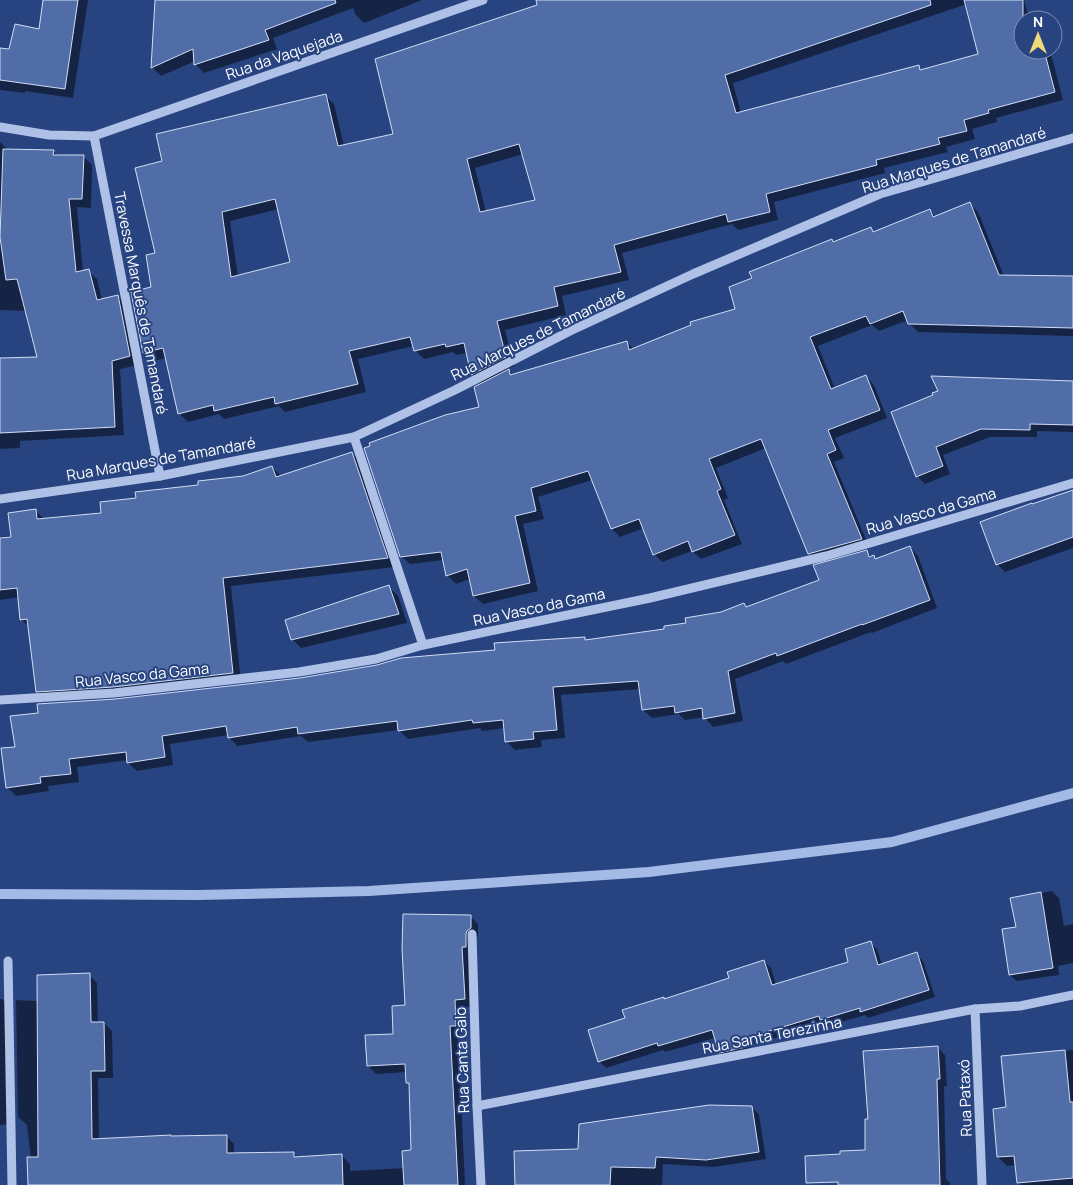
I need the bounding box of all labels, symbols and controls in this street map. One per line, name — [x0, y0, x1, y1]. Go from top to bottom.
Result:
north arrow — [1013, 10, 1063, 60]
text: N — [1033, 12, 1043, 31]
street label: Rua da Vaquejada — [223, 25, 345, 85]
street label: Rua Marques de Tamandaré — [859, 122, 1049, 198]
street label: Travessa Marquês de Tamandaré — [109, 190, 173, 416]
street label: Rua Marques de Tamandaré — [447, 282, 629, 385]
street label: Rua Marques de Tamandaré — [65, 432, 257, 486]
street label: Rua Vasco da Gama — [863, 482, 999, 540]
street label: Rua Vasco da Gama — [471, 583, 607, 631]
street label: Rua Vasco da Gama — [74, 658, 210, 692]
street label: Rua Canta Galo — [450, 1006, 474, 1113]
street label: Rua Santa Terezinha — [700, 1011, 844, 1059]
street label: Rua Pataxó — [953, 1059, 977, 1137]

